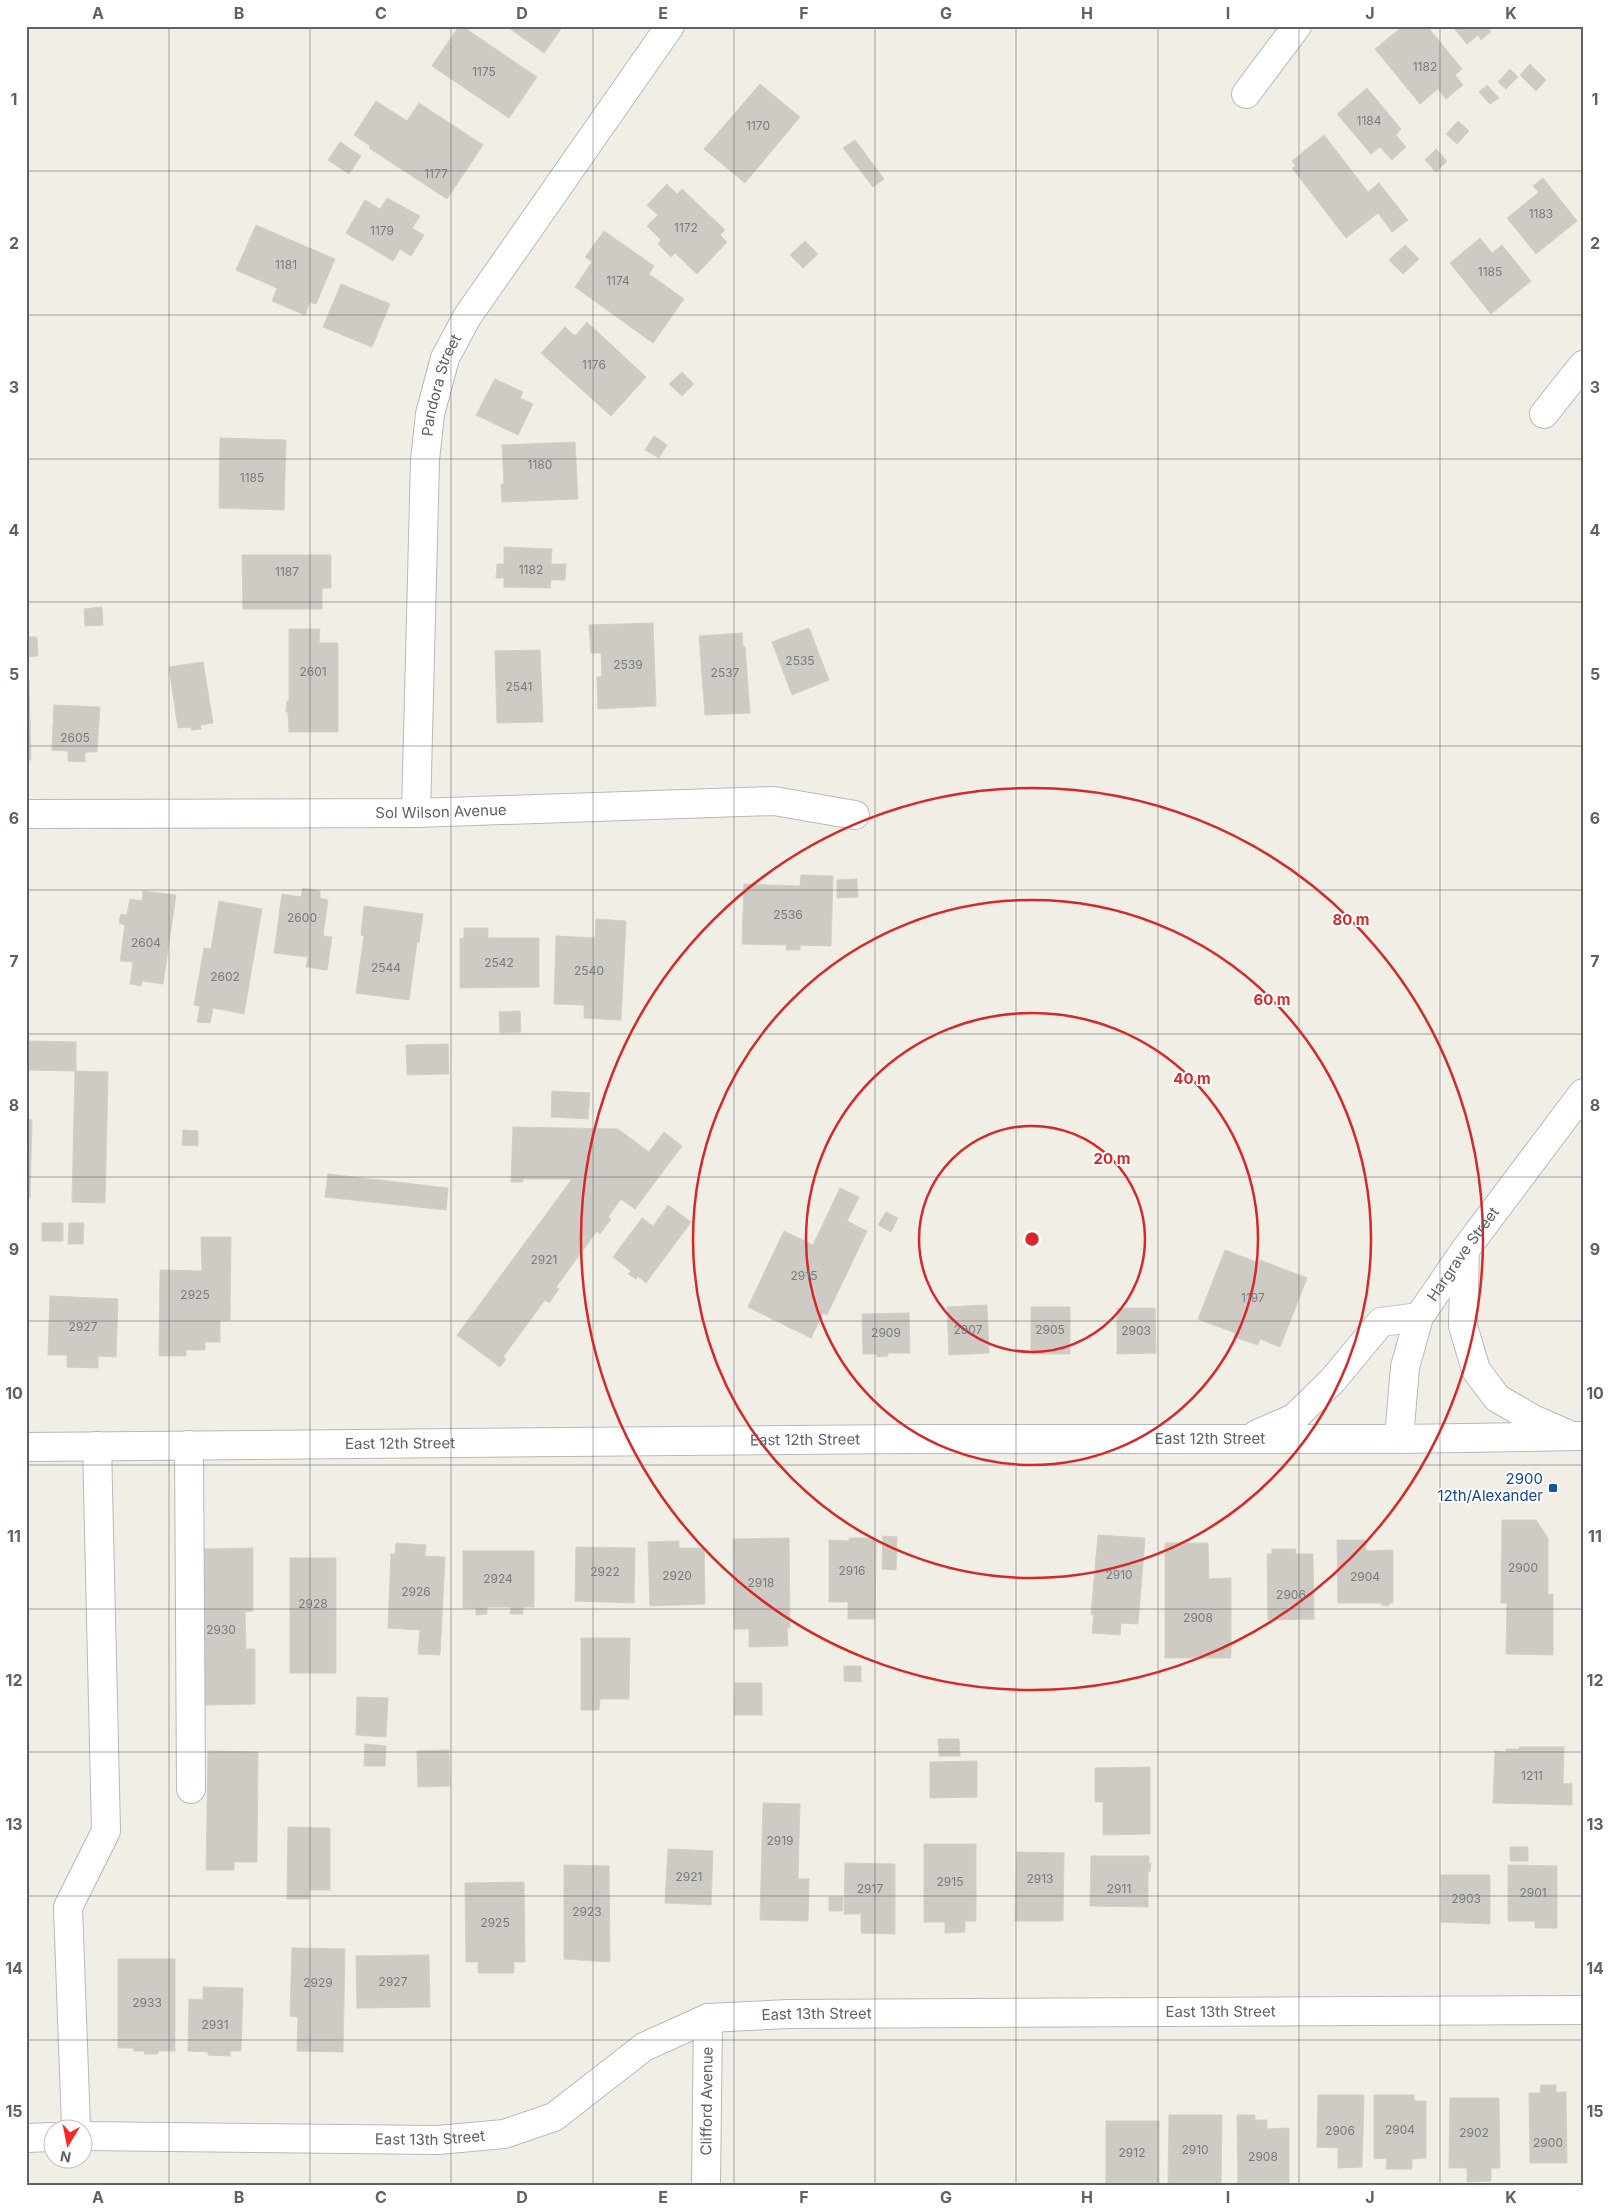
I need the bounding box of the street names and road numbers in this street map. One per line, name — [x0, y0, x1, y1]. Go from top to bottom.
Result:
street label: Pandora Street — [418, 331, 465, 437]
street label: Sol Wilson Avenue — [375, 800, 507, 822]
street label: Hargrave Street — [1423, 1203, 1503, 1305]
street label: East 12th Street — [750, 1429, 860, 1449]
street label: East 12th Street — [1155, 1429, 1265, 1448]
street label: East 12th Street — [345, 1433, 455, 1453]
street label: East 13th Street — [1165, 2002, 1276, 2021]
street label: East 13th Street — [761, 2004, 872, 2024]
street label: Clifford Avenue — [696, 2046, 717, 2156]
street label: East 13th Street — [375, 2126, 486, 2149]

